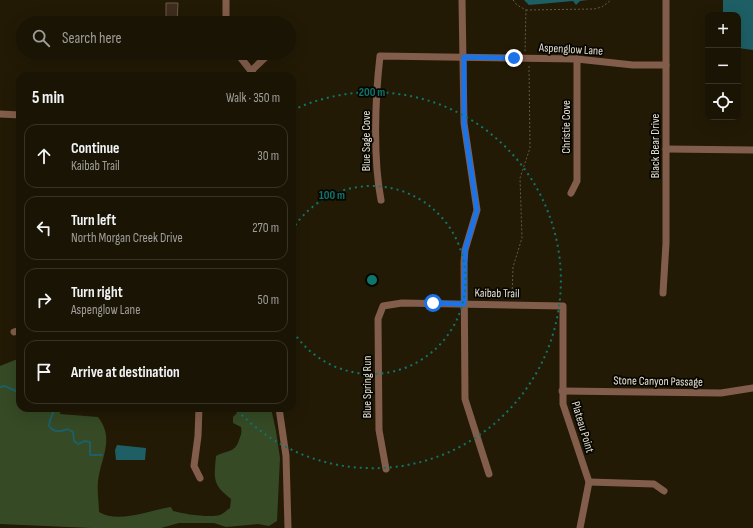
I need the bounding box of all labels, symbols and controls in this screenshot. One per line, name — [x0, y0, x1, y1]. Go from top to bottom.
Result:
map controls — [705, 12, 741, 120]
button: + — [705, 12, 741, 48]
search box — [16, 16, 296, 60]
icon: search — [30, 27, 52, 49]
text: Search here — [62, 29, 122, 48]
street label: Aspenglow Lane — [538, 40, 604, 59]
button: − — [705, 48, 741, 84]
route end — [505, 49, 523, 67]
button: locate — [705, 84, 741, 120]
text: 200 m — [359, 85, 385, 100]
text: 5 min — [32, 88, 64, 108]
text: Walk · 350 m — [226, 90, 280, 106]
street label: Christie Cove — [559, 100, 574, 154]
street label: Blue Sage Cove — [359, 111, 374, 171]
street label: Black Bear Drive — [648, 114, 663, 178]
text: Continue — [71, 139, 120, 158]
icon: ahead — [33, 145, 55, 167]
text: 30 m — [257, 148, 279, 164]
text: Kaibab Trail — [71, 158, 120, 174]
text: 100 m — [319, 188, 345, 203]
text: Turn left — [71, 211, 116, 230]
icon: left — [33, 217, 55, 239]
text: 270 m — [252, 220, 279, 236]
text: North Morgan Creek Drive — [71, 230, 183, 246]
centre of rings — [365, 273, 379, 287]
text: Turn right — [71, 283, 123, 302]
street label: Kaibab Trail — [474, 286, 520, 301]
icon: right — [33, 289, 55, 311]
text: 50 m — [258, 292, 279, 308]
route start — [424, 294, 442, 312]
text: Aspenglow Lane — [71, 302, 140, 318]
street label: Blue Spring Run — [360, 356, 375, 418]
icon: arrive — [33, 361, 55, 383]
text: Arrive at destination — [71, 363, 180, 382]
street label: Stone Canyon Passage — [613, 373, 703, 390]
street label: Plateau Point — [568, 400, 598, 455]

